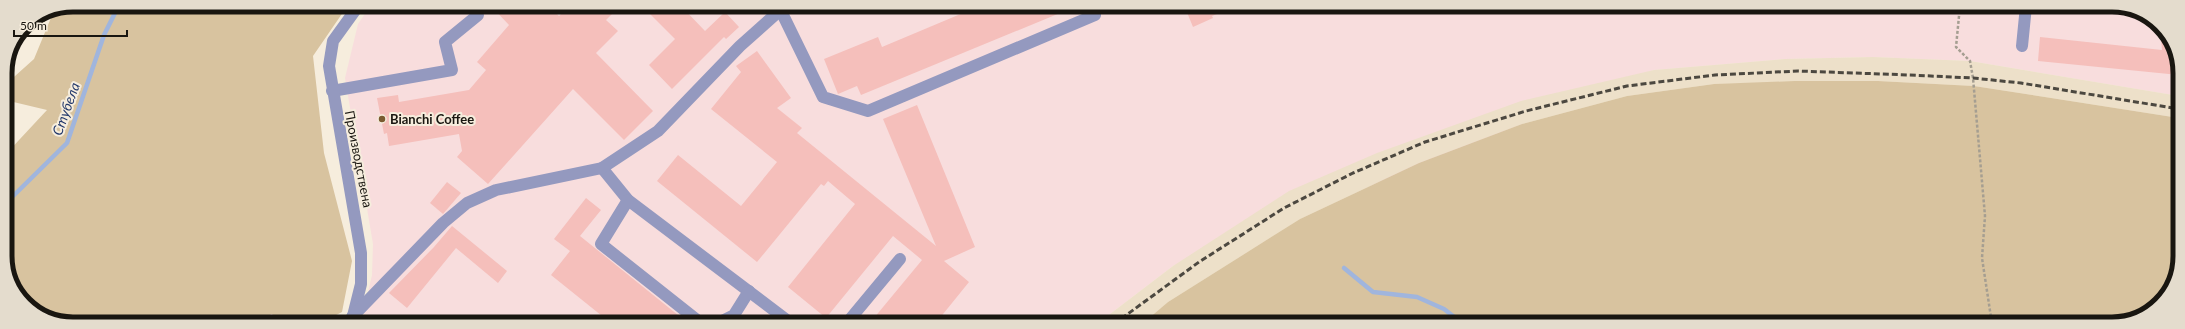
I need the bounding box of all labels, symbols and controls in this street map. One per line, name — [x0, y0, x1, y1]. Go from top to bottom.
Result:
scale bar — [14, 12, 127, 38]
text: 50 m — [20, 18, 47, 33]
water label: Стубела — [48, 80, 83, 138]
street label: Производствена — [342, 109, 376, 209]
place label: Bianchi Coffee — [390, 111, 474, 127]
marker: Bianchi Coffee — [377, 114, 387, 124]

